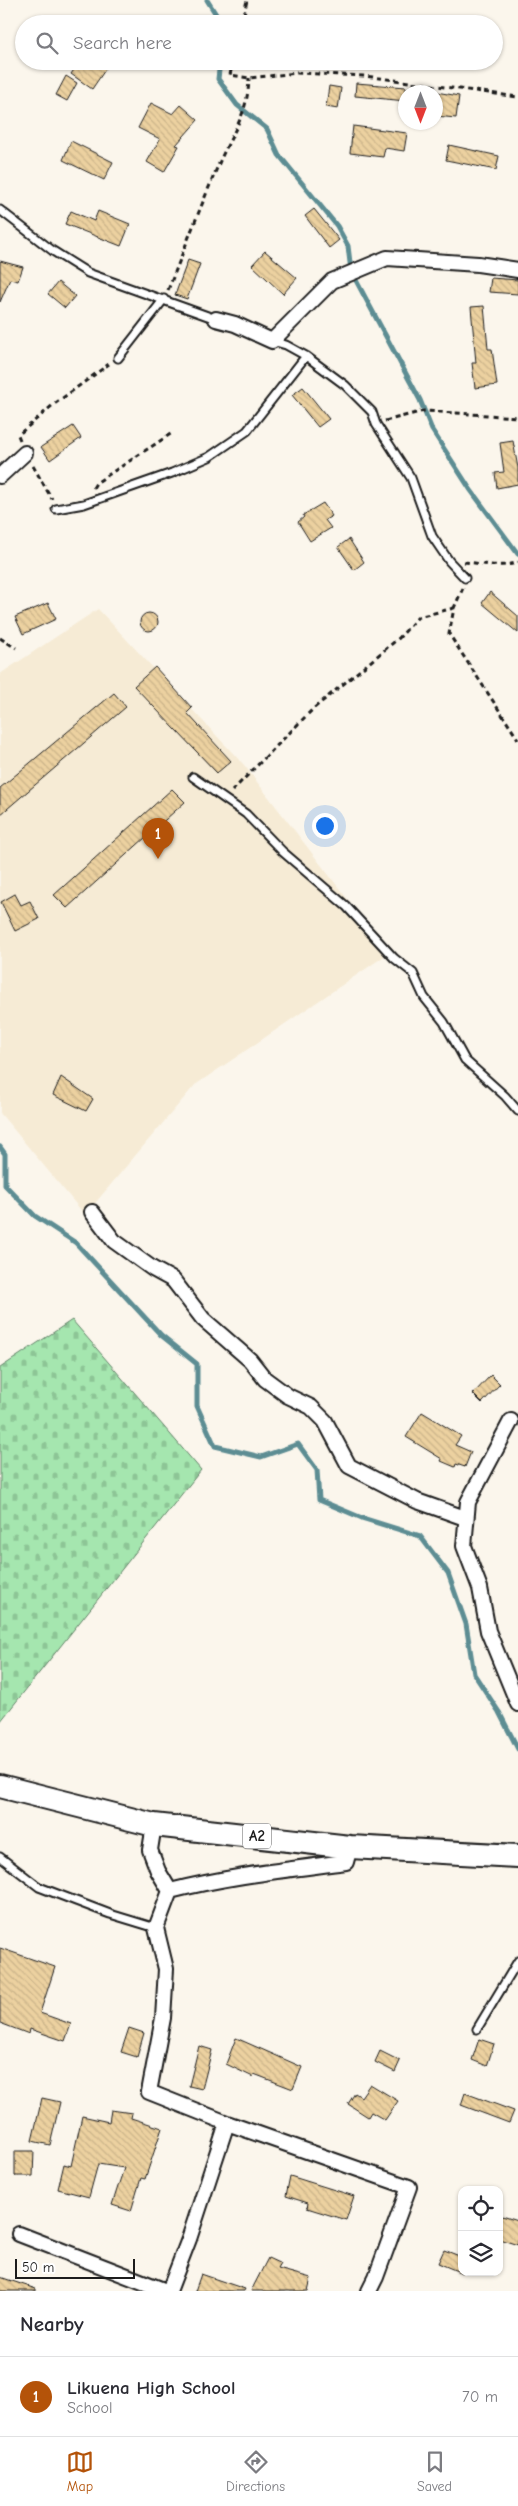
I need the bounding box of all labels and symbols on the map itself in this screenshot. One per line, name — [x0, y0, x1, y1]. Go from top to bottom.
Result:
north arrow — [398, 85, 443, 130]
your location — [312, 813, 338, 839]
pin: 1 — [142, 818, 174, 859]
road number: A2 — [243, 1824, 271, 1848]
scale bar — [15, 2256, 135, 2279]

